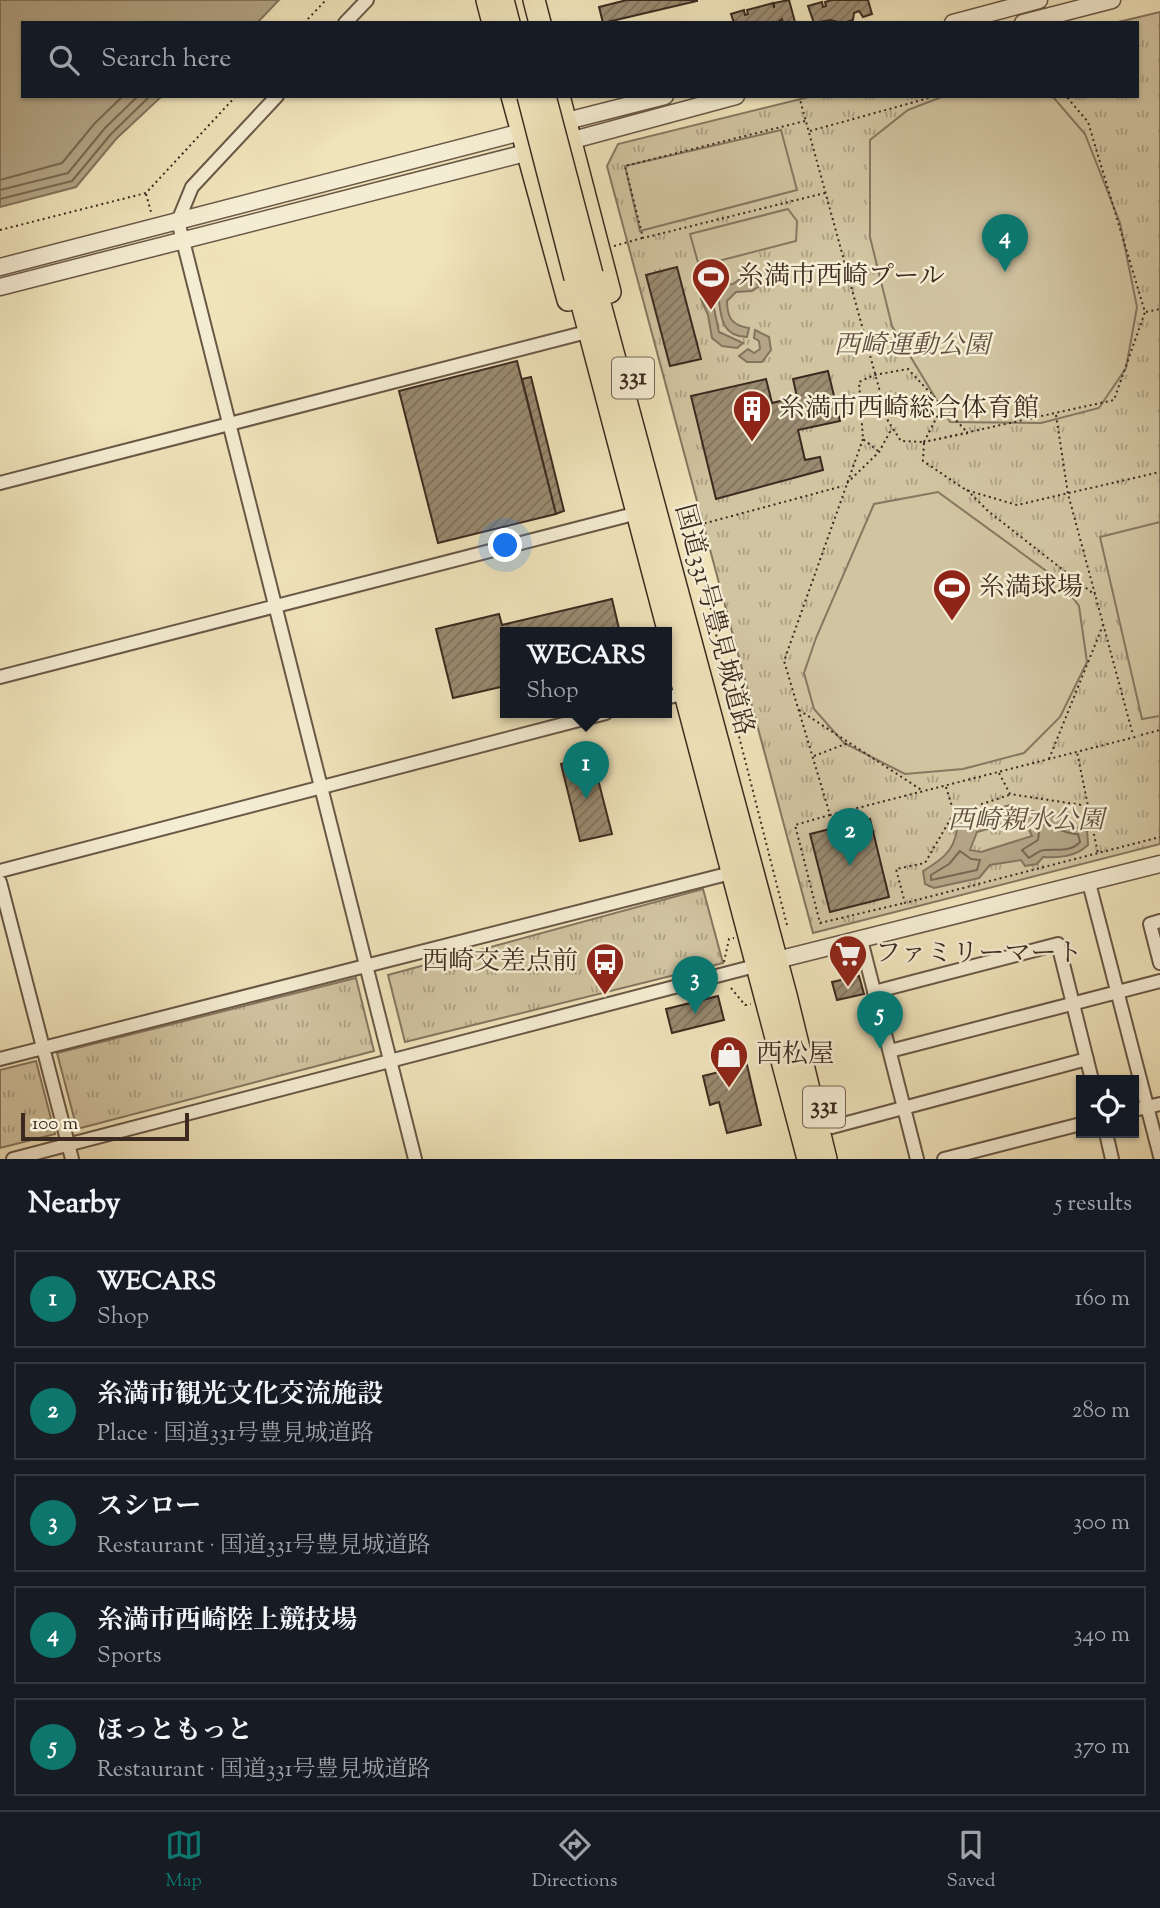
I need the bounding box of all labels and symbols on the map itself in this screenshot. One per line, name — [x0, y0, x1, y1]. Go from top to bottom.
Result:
pin: 4 — [982, 214, 1028, 272]
sports icon: 糸満市西崎プール — [690, 256, 732, 311]
place label: 糸満市西崎プール — [738, 259, 945, 296]
park label: 西崎運動公園 — [834, 328, 994, 365]
road number: 331 — [612, 358, 654, 398]
building icon: 糸満市西崎総合体育館 — [731, 388, 773, 443]
place label: 糸満市西崎総合体育館 — [779, 391, 1039, 428]
street label: 国道331号豊見城道路 — [664, 500, 762, 740]
your location — [488, 528, 522, 562]
sports icon: 糸満球場 — [931, 567, 973, 622]
place label: 糸満球場 — [979, 570, 1083, 607]
pin: 1 — [563, 741, 609, 799]
park label: 西崎親水公園 — [948, 803, 1108, 840]
pin: 2 — [827, 808, 873, 866]
supermarket icon: ファミリーマート — [827, 933, 869, 988]
place label: ファミリーマート — [875, 936, 1082, 973]
bus stop icon: 西崎交差点前 — [584, 941, 626, 996]
place label: 西崎交差点前 — [422, 944, 578, 981]
pin: 3 — [672, 956, 718, 1014]
pin: 5 — [857, 991, 903, 1049]
shop icon: 西松屋 — [708, 1034, 750, 1089]
place label: 西松屋 — [756, 1037, 834, 1074]
road number: 331 — [803, 1086, 845, 1128]
scale bar — [21, 1110, 189, 1142]

